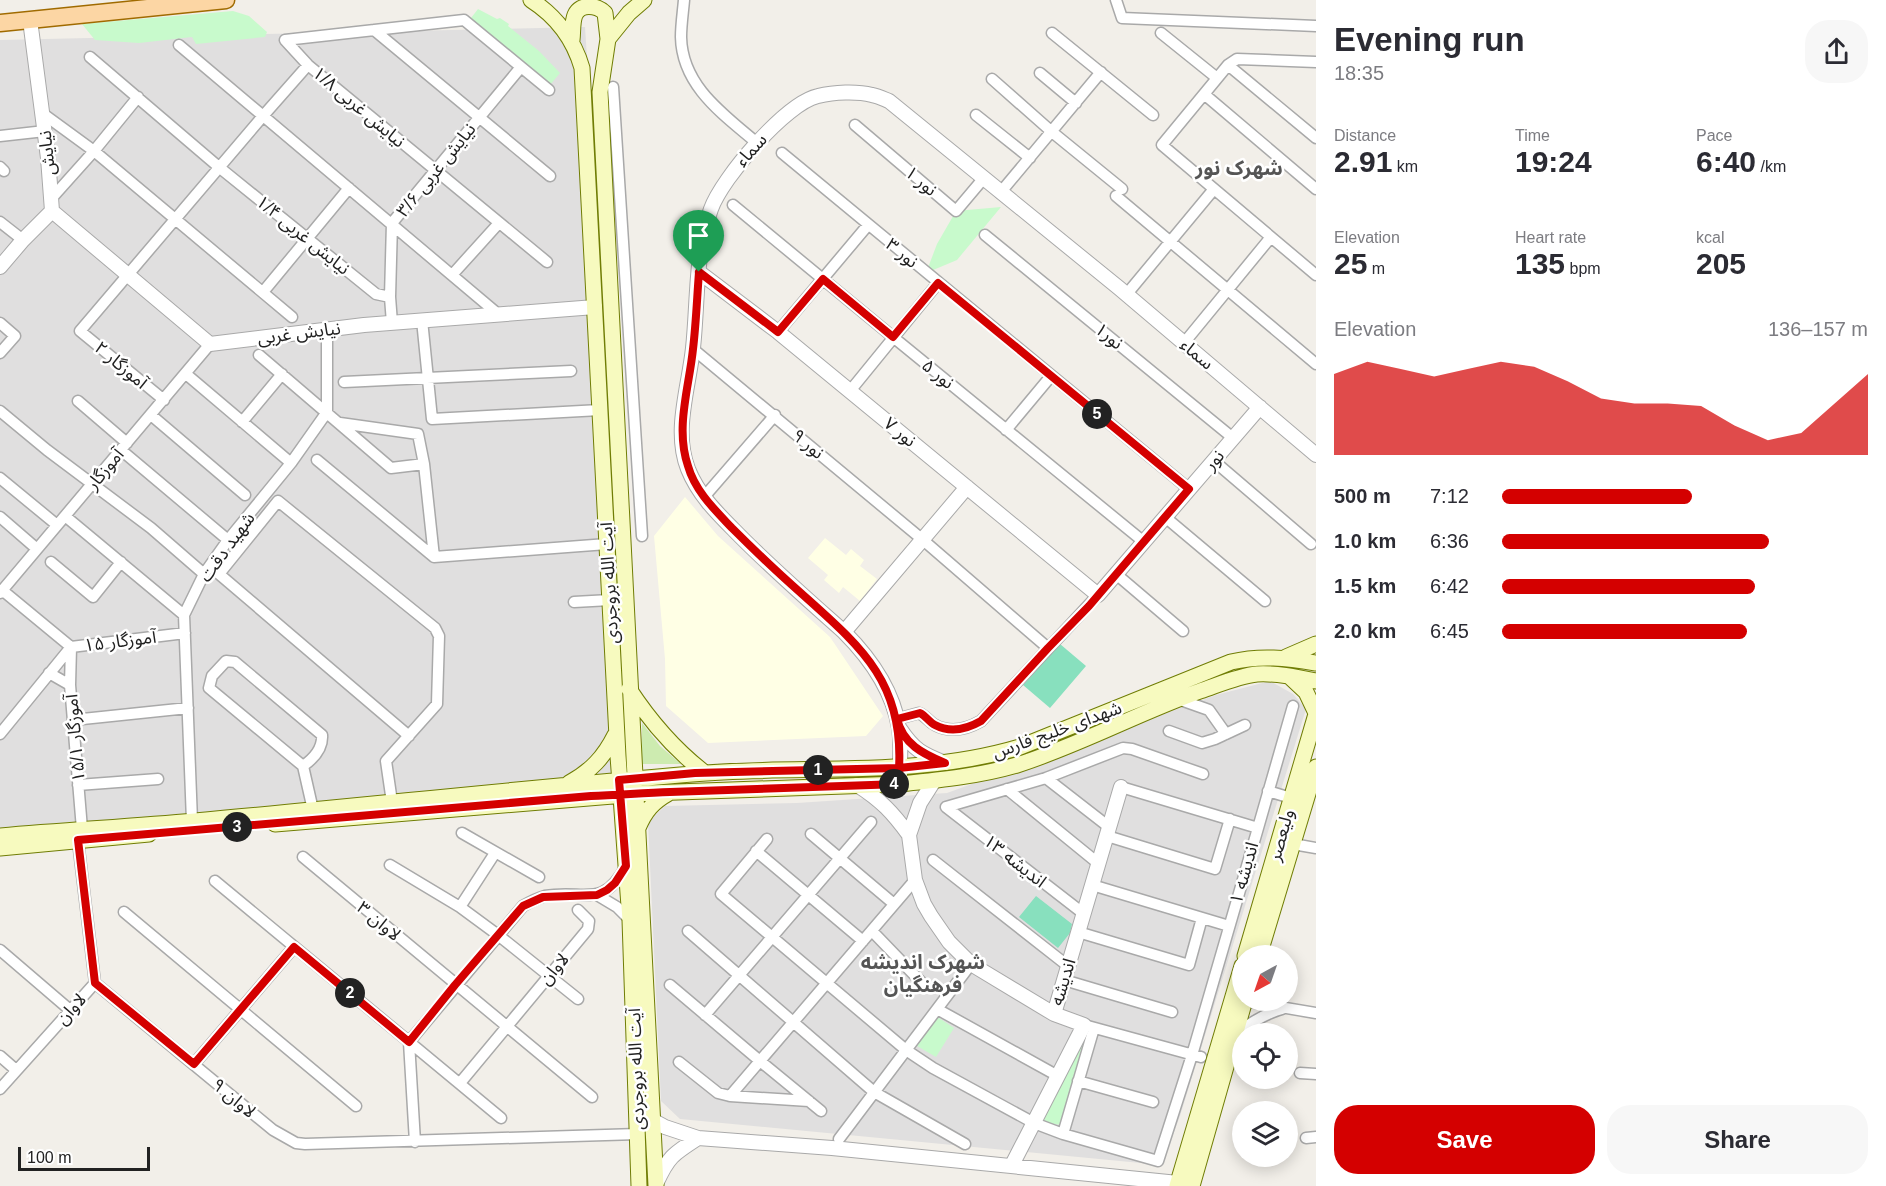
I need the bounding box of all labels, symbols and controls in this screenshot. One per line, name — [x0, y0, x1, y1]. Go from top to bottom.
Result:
button: share — [1805, 20, 1868, 83]
text: Evening run — [1334, 21, 1525, 58]
text: 18:35 — [1334, 62, 1384, 84]
street label: نیایش غربی ۱/۸ — [308, 63, 409, 152]
street label: نیایش غربی ۳/۶ — [392, 119, 481, 221]
text: Distance — [1334, 127, 1396, 144]
text: Time — [1515, 127, 1550, 144]
text: Pace — [1696, 127, 1732, 144]
street label: نیایش — [35, 129, 60, 176]
street label: سماء — [731, 130, 771, 170]
text: 2.91 — [1334, 145, 1392, 178]
text: 19:24 — [1515, 145, 1592, 178]
text: 6:40 — [1696, 145, 1756, 178]
district label: شهرک نور — [1194, 157, 1283, 180]
text: km — [1392, 158, 1418, 175]
text: /km — [1756, 158, 1786, 175]
street label: نور ۱ — [900, 162, 941, 201]
street label: نیایش غربی ۱/۴ — [252, 191, 354, 280]
pin — [673, 210, 724, 272]
icon: arrive — [682, 219, 715, 252]
text: Elevation — [1334, 229, 1400, 246]
text: Heart rate — [1515, 229, 1586, 246]
text: kcal — [1696, 229, 1724, 246]
street label: نور ۳ — [881, 234, 922, 273]
text: 25 — [1334, 247, 1367, 280]
text: 135 — [1515, 247, 1565, 280]
text: 205 — [1696, 247, 1746, 280]
text: m — [1367, 260, 1385, 277]
text: bpm — [1565, 260, 1601, 277]
street label: نیایش غربی — [256, 318, 342, 349]
text: Elevation — [1334, 318, 1416, 340]
text: 136–157 m — [1768, 318, 1868, 340]
street label: نور۱ — [1090, 319, 1127, 354]
street label: سماء — [1176, 334, 1218, 374]
street label: آموزگار ۲ — [90, 337, 152, 394]
street label: نور ۵ — [917, 355, 958, 394]
pin: 5 — [1082, 399, 1112, 429]
text: 5 — [1093, 405, 1101, 422]
street label: نور ۷ — [879, 413, 920, 452]
street label: نور ۹ — [787, 425, 828, 464]
street label: آموزگار — [81, 444, 129, 495]
street label: نور — [1199, 446, 1229, 476]
text: 500 m — [1334, 485, 1391, 507]
text: 7:12 — [1430, 485, 1469, 507]
street label: شهید دقت — [195, 508, 259, 586]
street label: آیت الله بروجردی — [596, 521, 623, 644]
text: 1.0 km — [1334, 530, 1396, 552]
text: 6:36 — [1430, 530, 1469, 552]
text: 1.5 km — [1334, 575, 1396, 597]
text: 6:42 — [1430, 575, 1469, 597]
text: 2.0 km — [1334, 620, 1396, 642]
text: 6:45 — [1430, 620, 1469, 642]
street label: آموزگار ۱۵ — [83, 627, 158, 656]
street label: آموزگار ۱۵/۱ — [61, 692, 90, 783]
street label: شهدای خلیج فارس — [990, 697, 1125, 766]
pin: 1 — [803, 755, 833, 785]
text: 1 — [814, 761, 822, 778]
pin: 4 — [879, 769, 909, 799]
text: 4 — [890, 775, 898, 792]
street label: ولیعصر — [1264, 807, 1299, 864]
pin: 3 — [222, 812, 252, 842]
text: 3 — [233, 818, 241, 835]
street label: اندیشه ۱۳ — [980, 830, 1050, 892]
street label: اندیشه ۱ — [1226, 840, 1262, 906]
street label: لاوان ۳ — [353, 897, 405, 946]
north arrow — [1232, 945, 1298, 1011]
map controls — [1232, 945, 1298, 1167]
street label: لاوان — [535, 949, 574, 990]
district label: شهرک اندیشه فرهنگیان — [861, 951, 985, 997]
street label: اندیشه — [1046, 956, 1080, 1008]
pin: 2 — [335, 978, 365, 1008]
text: 2 — [346, 984, 354, 1001]
street label: لاوان — [52, 989, 91, 1029]
street label: آیت الله بروجردی — [624, 1007, 649, 1130]
button: locate — [1232, 1023, 1298, 1089]
street label: لاوان ۹ — [208, 1074, 260, 1123]
button: layers — [1232, 1101, 1298, 1167]
button: Save — [1334, 1105, 1595, 1174]
button: Share — [1607, 1105, 1868, 1174]
scale bar — [18, 1144, 150, 1172]
text: 100 m — [27, 1149, 71, 1166]

